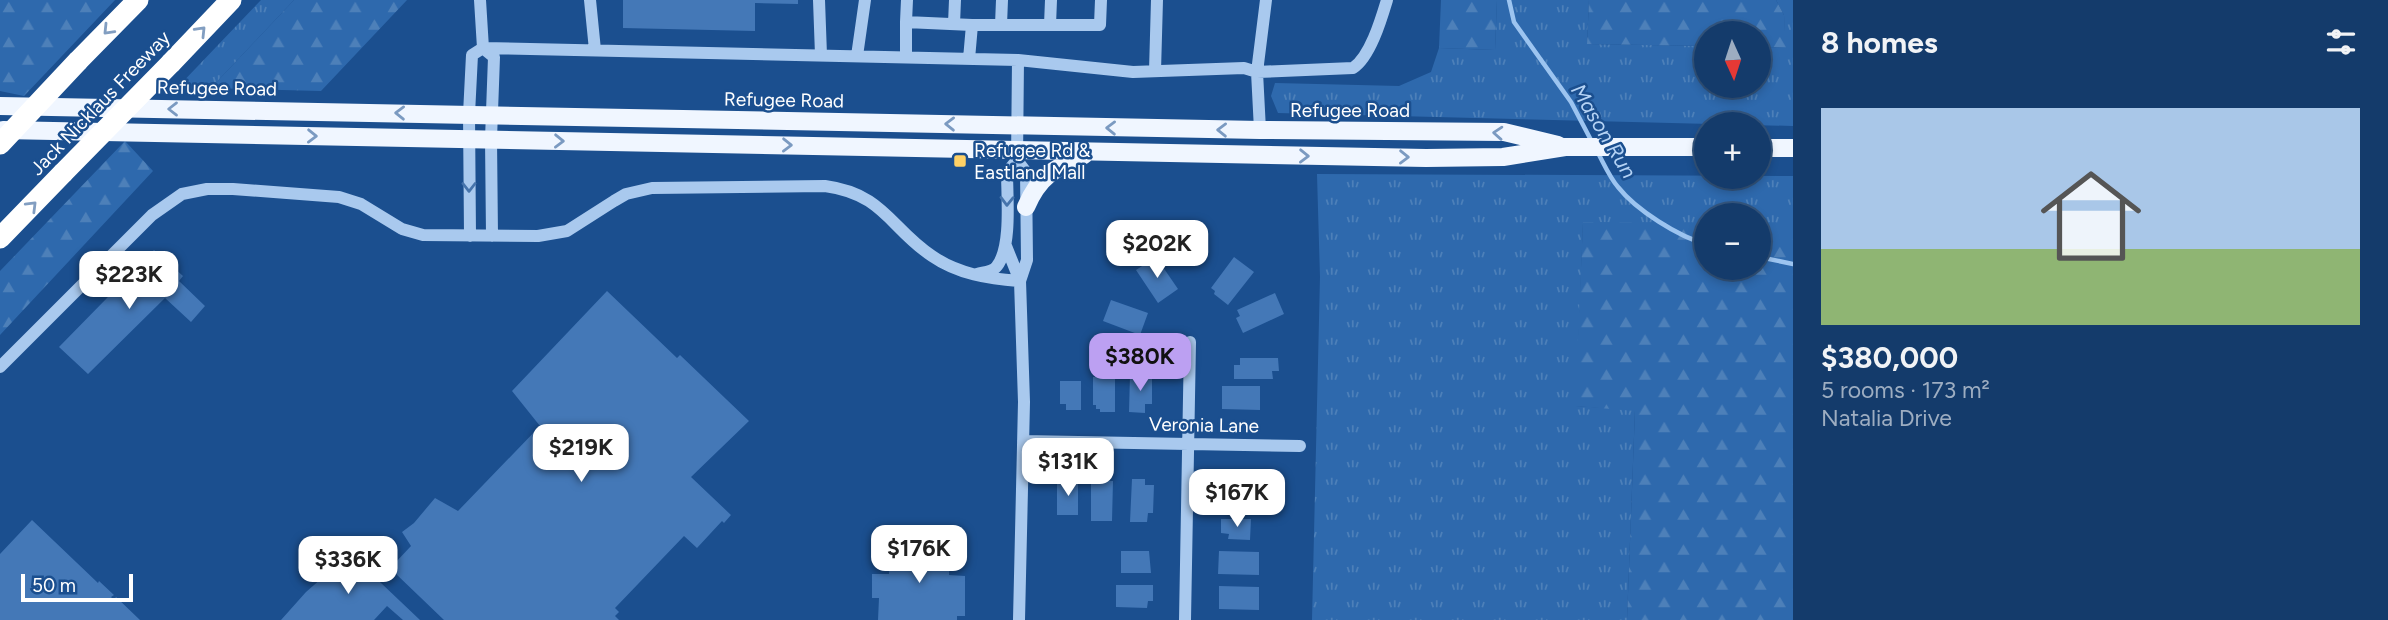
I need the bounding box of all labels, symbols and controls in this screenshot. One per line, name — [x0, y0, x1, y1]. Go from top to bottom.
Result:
north arrow — [1694, 21, 1771, 98]
map controls — [1694, 21, 1771, 280]
one-way arrow — [103, 22, 116, 35]
icon: filters — [2322, 23, 2360, 61]
text: 8 homes — [1821, 24, 1938, 61]
street label: Jack Nicklaus Freeway — [25, 26, 175, 180]
one-way arrow — [193, 27, 206, 40]
street label: Refugee Road — [157, 75, 277, 101]
water label: Mason Run — [1566, 79, 1642, 183]
street label: Refugee Road — [724, 87, 844, 113]
street label: Refugee Road — [1290, 99, 1410, 122]
one-way arrow — [167, 101, 178, 117]
one-way arrow — [395, 105, 405, 121]
button: + — [1694, 112, 1771, 189]
one-way arrow — [945, 116, 955, 132]
one-way arrow — [1105, 120, 1116, 135]
one-way arrow — [1216, 122, 1227, 137]
one-way arrow — [1492, 126, 1503, 141]
one-way arrow — [307, 128, 318, 143]
one-way arrow — [554, 133, 565, 148]
one-way arrow — [781, 138, 792, 153]
place label: Refugee Rd & Eastland Mall — [974, 139, 1091, 184]
one-way arrow — [1299, 148, 1309, 164]
one-way arrow — [1399, 150, 1410, 165]
marker: Refugee Rd & Eastland Mall — [952, 153, 968, 169]
icon: home — [2028, 153, 2154, 279]
one-way arrow — [461, 183, 477, 193]
one-way arrow — [999, 196, 1014, 207]
one-way arrow — [23, 201, 36, 214]
button: − — [1694, 203, 1771, 280]
pin: $202K — [1108, 220, 1206, 280]
text: $202K — [1122, 229, 1192, 257]
pin: $223K — [80, 252, 178, 311]
text: $223K — [95, 260, 163, 288]
pin: $380K — [1091, 334, 1189, 393]
text: $380,000 — [1821, 339, 1958, 376]
text: $380K — [1105, 342, 1175, 370]
text: 5 rooms · 173 m² — [1821, 376, 1990, 404]
text: Natalia Drive — [1821, 404, 1952, 432]
street label: Veronia Lane — [1149, 413, 1259, 437]
pin: $219K — [532, 424, 630, 484]
text: $219K — [549, 433, 613, 461]
pin: $131K — [1019, 438, 1117, 498]
text: $131K — [1038, 447, 1098, 475]
pin: $167K — [1188, 470, 1286, 529]
text: $167K — [1205, 478, 1269, 506]
pin: $176K — [870, 526, 968, 585]
text: $176K — [887, 534, 951, 562]
pin: $336K — [299, 536, 397, 596]
text: $336K — [315, 545, 381, 573]
scale bar — [21, 571, 133, 603]
text: 50 m — [32, 574, 76, 597]

